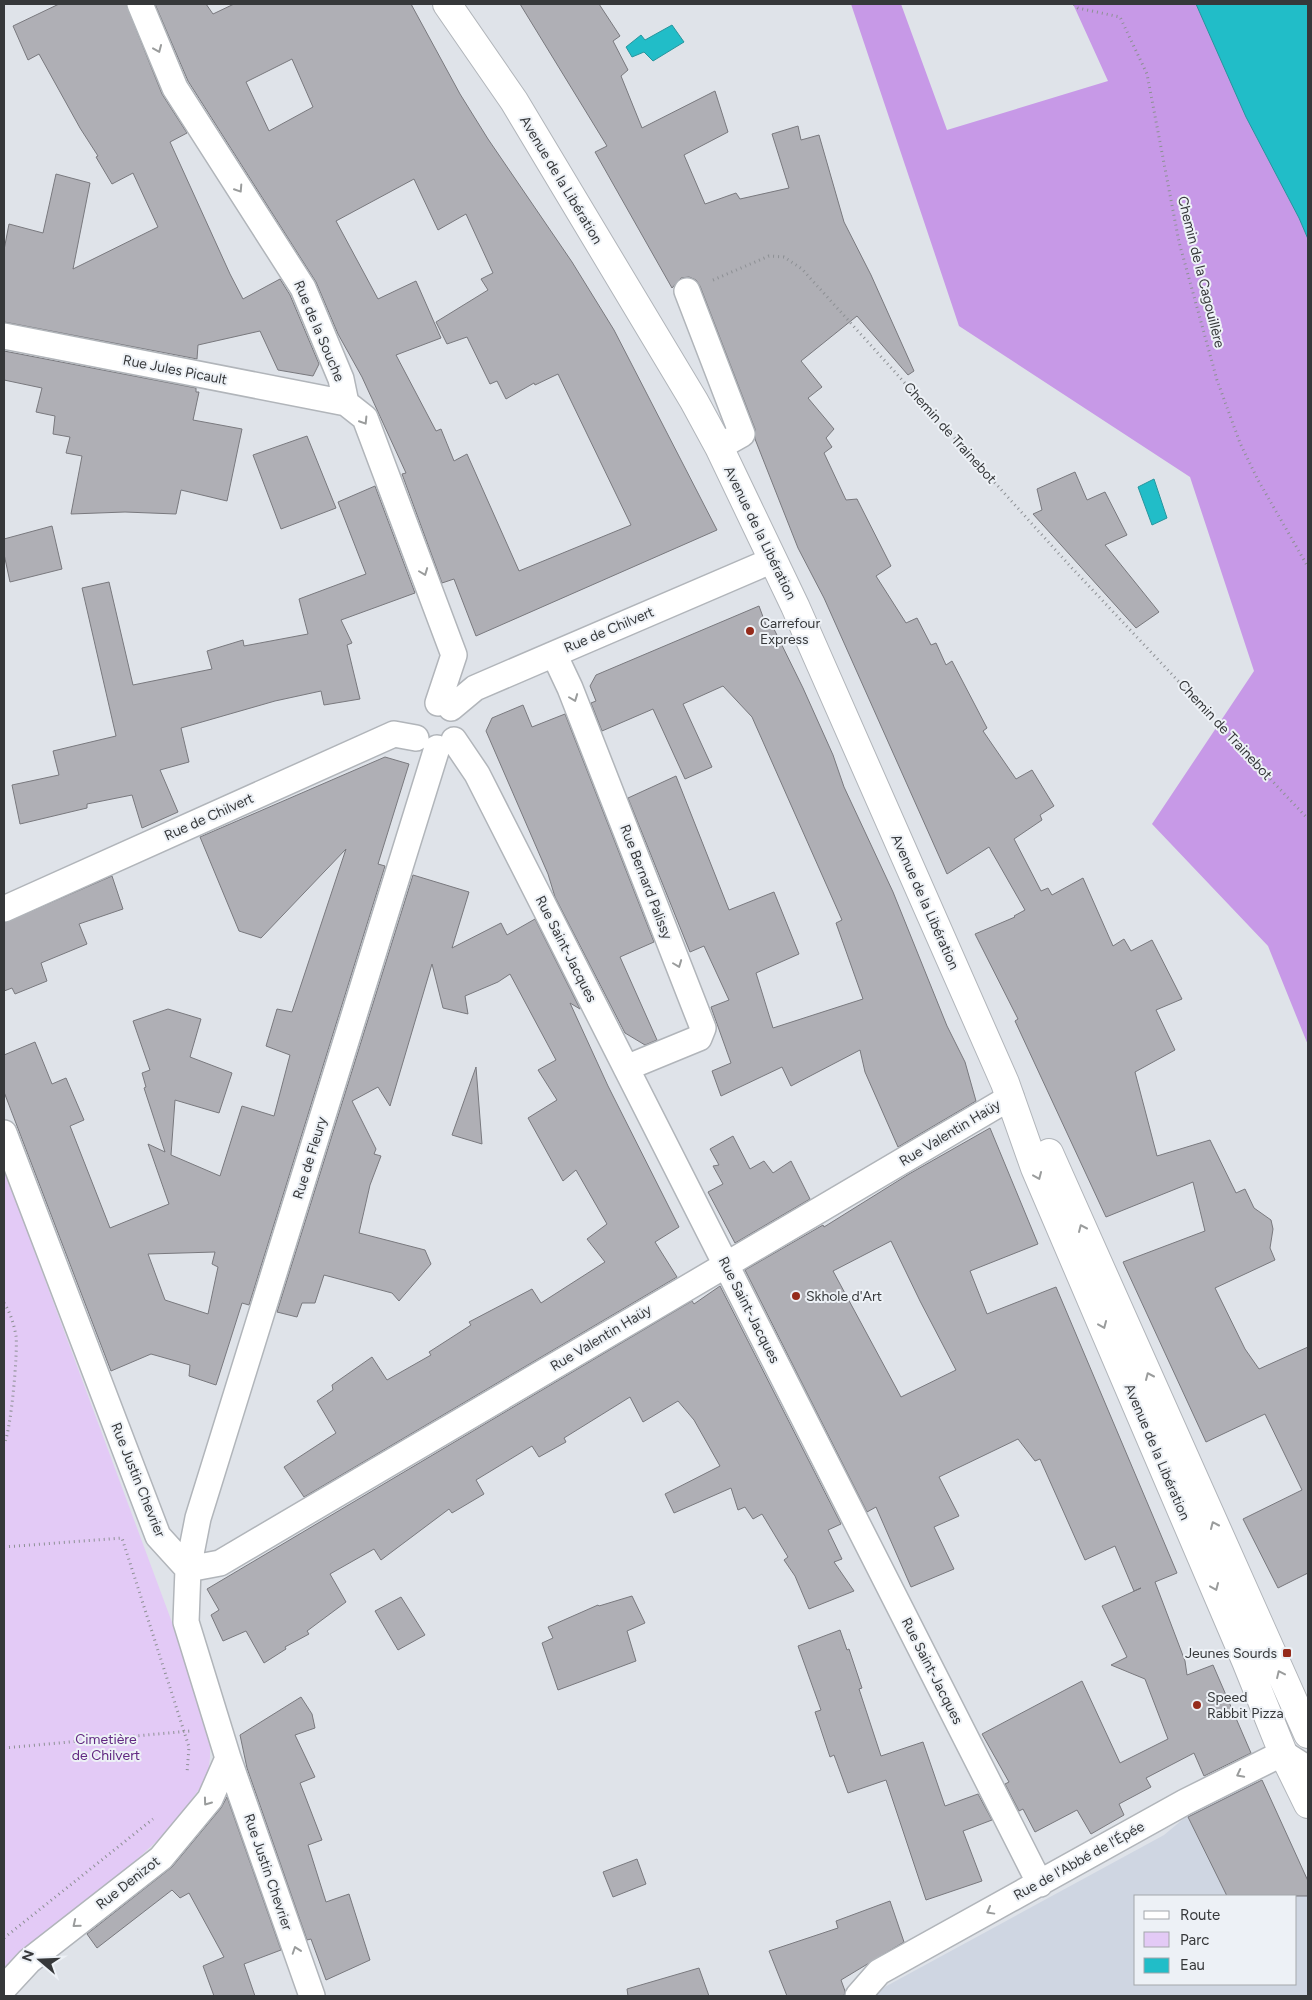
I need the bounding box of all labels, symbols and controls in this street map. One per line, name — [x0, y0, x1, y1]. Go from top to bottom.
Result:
one-way arrow — [152, 44, 163, 53]
street label: Avenue de la Libération — [516, 113, 606, 247]
one-way arrow — [233, 184, 243, 193]
street label: Chemin de la Cagouillère — [1174, 194, 1228, 350]
street label: Rue de la Souche — [290, 278, 348, 384]
street label: Rue Jules Picault — [122, 352, 228, 388]
street label: Chemin de Trainebot — [900, 379, 1000, 487]
one-way arrow — [358, 416, 368, 425]
street label: Avenue de la Libération — [720, 463, 800, 603]
one-way arrow — [418, 567, 428, 576]
street label: Rue de Chilvert — [561, 603, 657, 657]
place label: Carrefour Express — [760, 615, 820, 648]
marker: Carrefour Express — [744, 625, 756, 637]
street label: Chemin de Trainebot — [1174, 676, 1276, 784]
one-way arrow — [568, 693, 579, 702]
street label: Rue de Chilvert — [162, 790, 256, 844]
street label: Rue Bernard Palissy — [616, 822, 676, 942]
street label: Avenue de la Libération — [887, 832, 963, 973]
street label: Rue Saint-Jacques — [532, 893, 600, 1005]
one-way arrow — [671, 959, 682, 968]
street label: Rue Valentin Haüy — [896, 1096, 1004, 1170]
street label: Rue de Fleury — [289, 1114, 331, 1201]
one-way arrow — [1032, 1171, 1043, 1180]
one-way arrow — [1078, 1224, 1089, 1233]
street label: Rue Saint-Jacques — [715, 1254, 783, 1366]
place label: Skhole d'Art — [806, 1288, 882, 1305]
marker: Skhole d'Art — [790, 1290, 802, 1302]
street label: Rue Valentin Haüy — [547, 1301, 655, 1375]
one-way arrow — [1096, 1320, 1107, 1329]
one-way arrow — [1145, 1372, 1156, 1381]
street label: Avenue de la Libération — [1121, 1381, 1194, 1523]
street label: Rue Justin Chevrier — [107, 1420, 169, 1540]
one-way arrow — [1210, 1521, 1221, 1530]
one-way arrow — [1208, 1582, 1219, 1591]
street label: Rue Saint-Jacques — [898, 1615, 966, 1727]
place label: Jeunes Sourds — [1185, 1645, 1277, 1662]
marker: Jeunes Sourds — [1281, 1647, 1293, 1659]
one-way arrow — [1276, 1670, 1286, 1679]
place label: Speed Rabbit Pizza — [1207, 1689, 1284, 1722]
marker: Speed Rabbit Pizza — [1191, 1699, 1203, 1711]
park label: Cimetière de Chilvert — [72, 1731, 140, 1764]
one-way arrow — [1236, 1768, 1245, 1778]
one-way arrow — [204, 1796, 213, 1806]
street label: Rue Justin Chevrier — [240, 1812, 296, 1933]
street label: Rue de l'Abbé de l'Épée — [1011, 1818, 1148, 1904]
street label: Rue Denizot — [93, 1853, 163, 1913]
legend — [1134, 1895, 1297, 1985]
one-way arrow — [986, 1905, 995, 1915]
text: Route — [1180, 1906, 1220, 1924]
one-way arrow — [73, 1918, 82, 1926]
text: Parc — [1180, 1931, 1209, 1949]
north arrow — [15, 1935, 65, 1985]
one-way arrow — [292, 1947, 302, 1955]
text: N — [18, 1948, 38, 1964]
text: Eau — [1180, 1956, 1205, 1974]

